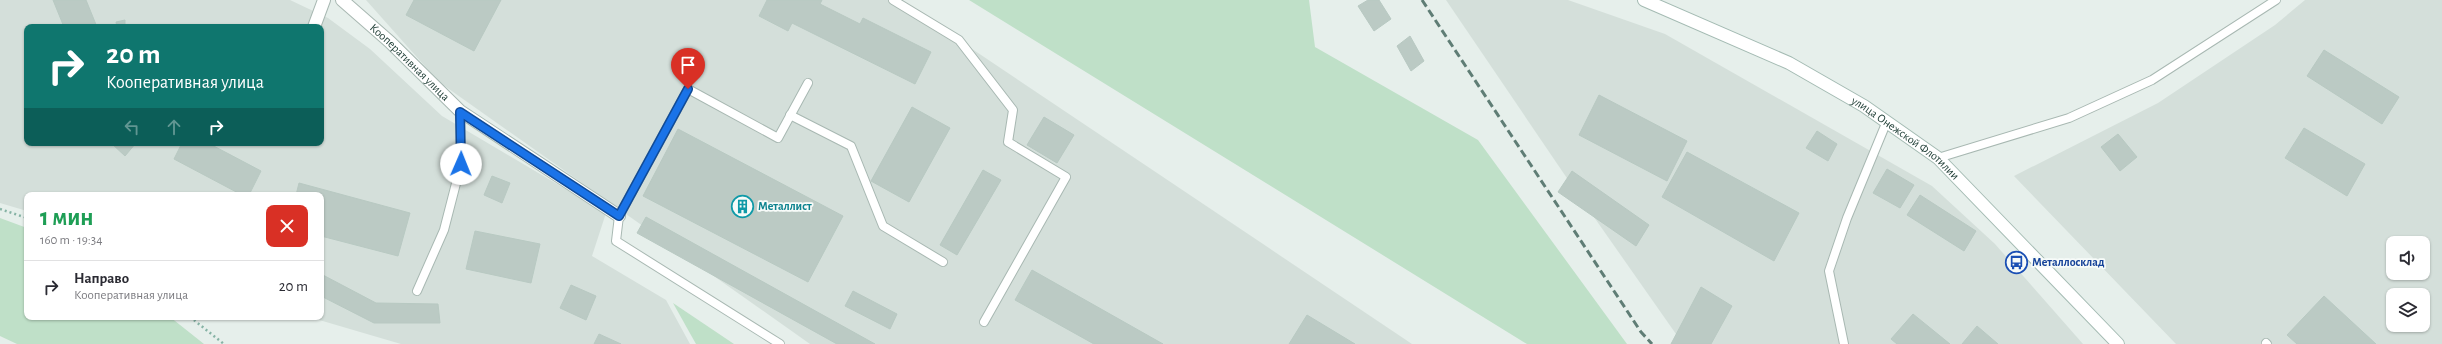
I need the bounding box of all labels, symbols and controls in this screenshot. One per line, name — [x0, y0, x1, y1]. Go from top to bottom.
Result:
street label: Кооперативная улица — [368, 21, 452, 103]
icon: right — [40, 40, 92, 92]
text: 20 m — [106, 41, 161, 69]
pin — [671, 48, 705, 89]
icon: arrive — [677, 54, 699, 76]
text: Кооперативная улица — [106, 74, 264, 92]
street label: улица Онежской Флотилии — [1848, 94, 1962, 182]
icon: left — [121, 116, 143, 138]
icon: ahead — [163, 116, 185, 138]
icon: right — [205, 116, 227, 138]
position arrow — [440, 143, 482, 185]
building icon: Металлист — [730, 193, 756, 219]
place label: Металлист — [758, 200, 812, 212]
button: close — [266, 205, 308, 247]
text: 1 мин — [40, 206, 94, 230]
text: 160 m · 19:34 — [40, 234, 102, 247]
map controls — [2386, 236, 2430, 332]
button: sound — [2386, 236, 2430, 280]
bus stop icon: Металлосклад — [2004, 249, 2030, 275]
place label: Металлосклад — [2032, 256, 2105, 268]
text: Направо — [74, 271, 129, 286]
icon: right — [40, 276, 62, 298]
text: 20 m — [279, 279, 308, 294]
button: layers — [2386, 288, 2430, 332]
text: Кооперативная улица — [74, 289, 188, 302]

